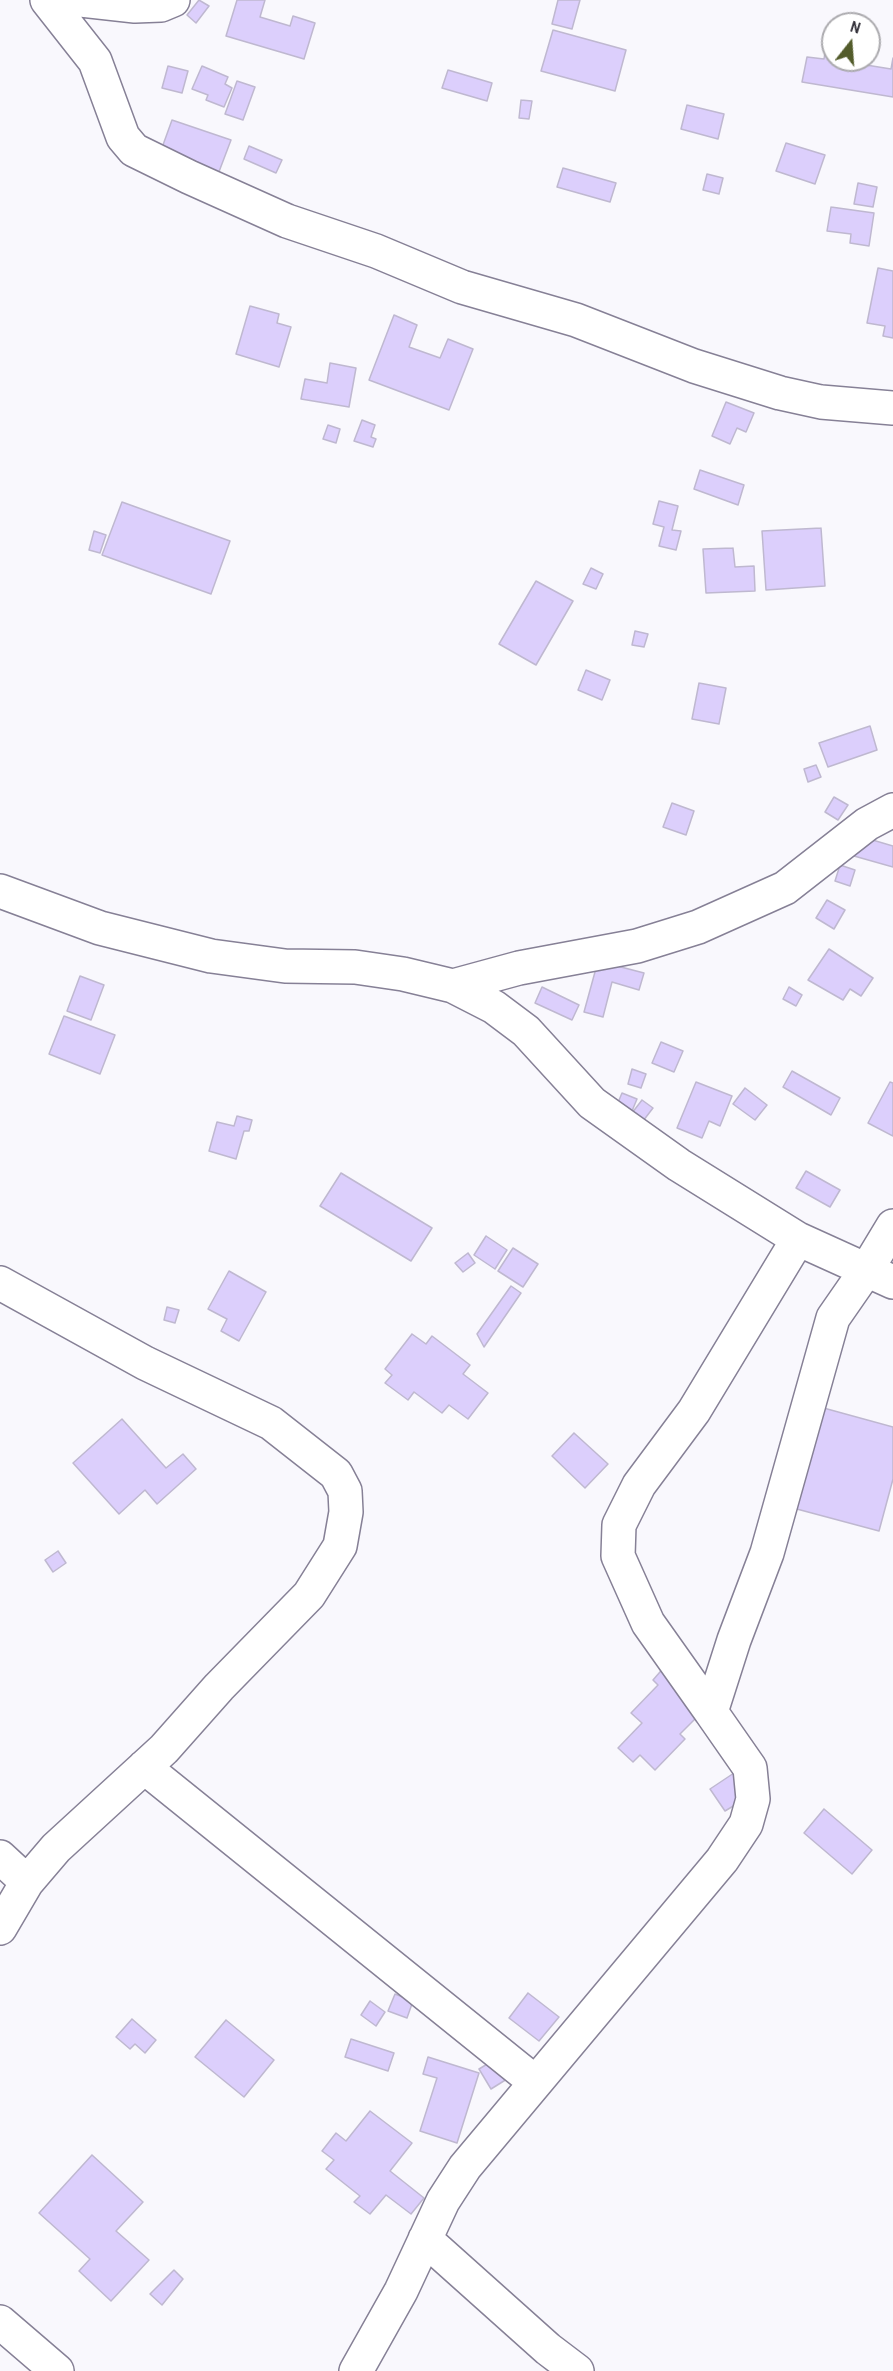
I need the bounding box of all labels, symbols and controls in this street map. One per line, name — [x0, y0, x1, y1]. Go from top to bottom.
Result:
north arrow — [821, 12, 881, 72]
text: N — [848, 15, 863, 39]

